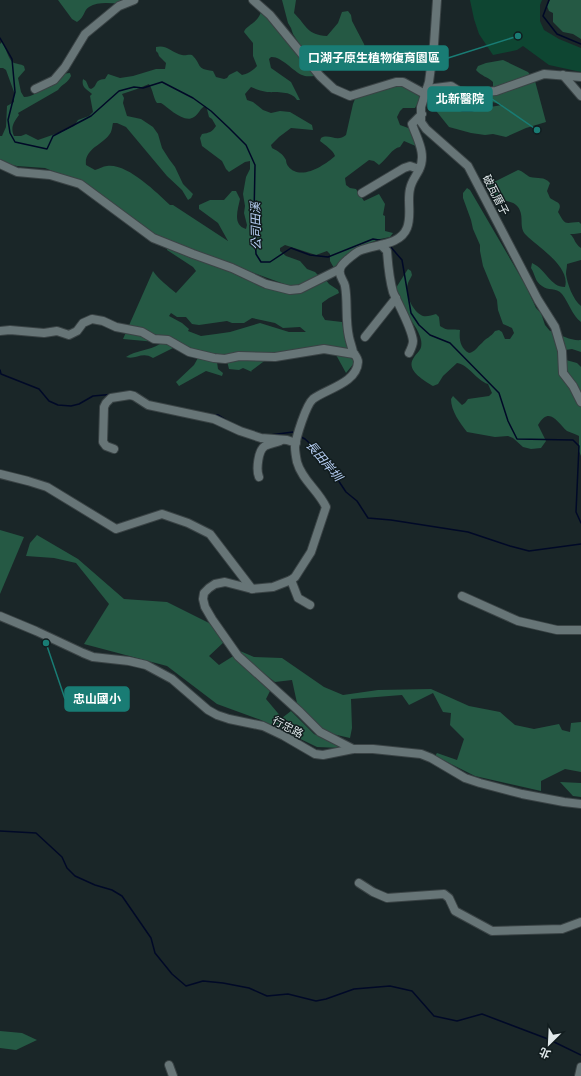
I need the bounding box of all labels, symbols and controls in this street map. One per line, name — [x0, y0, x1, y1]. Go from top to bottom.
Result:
callout: 口湖子原生植物復育園區 — [300, 46, 448, 70]
text: 口湖子原生植物復育園區 — [308, 51, 440, 65]
callout: 北新醫院 — [428, 87, 492, 111]
text: 北新醫院 — [436, 92, 484, 106]
street label: 破瓦厝子 — [481, 173, 511, 217]
water label: 公司田溪 — [249, 200, 263, 250]
water label: 長田岸圳 — [303, 438, 346, 485]
callout: 忠山國小 — [65, 687, 129, 711]
text: 忠山國小 — [73, 692, 121, 706]
street label: 行忠路 — [271, 714, 305, 740]
north arrow — [529, 1024, 569, 1064]
text: 北 — [537, 1045, 552, 1061]

